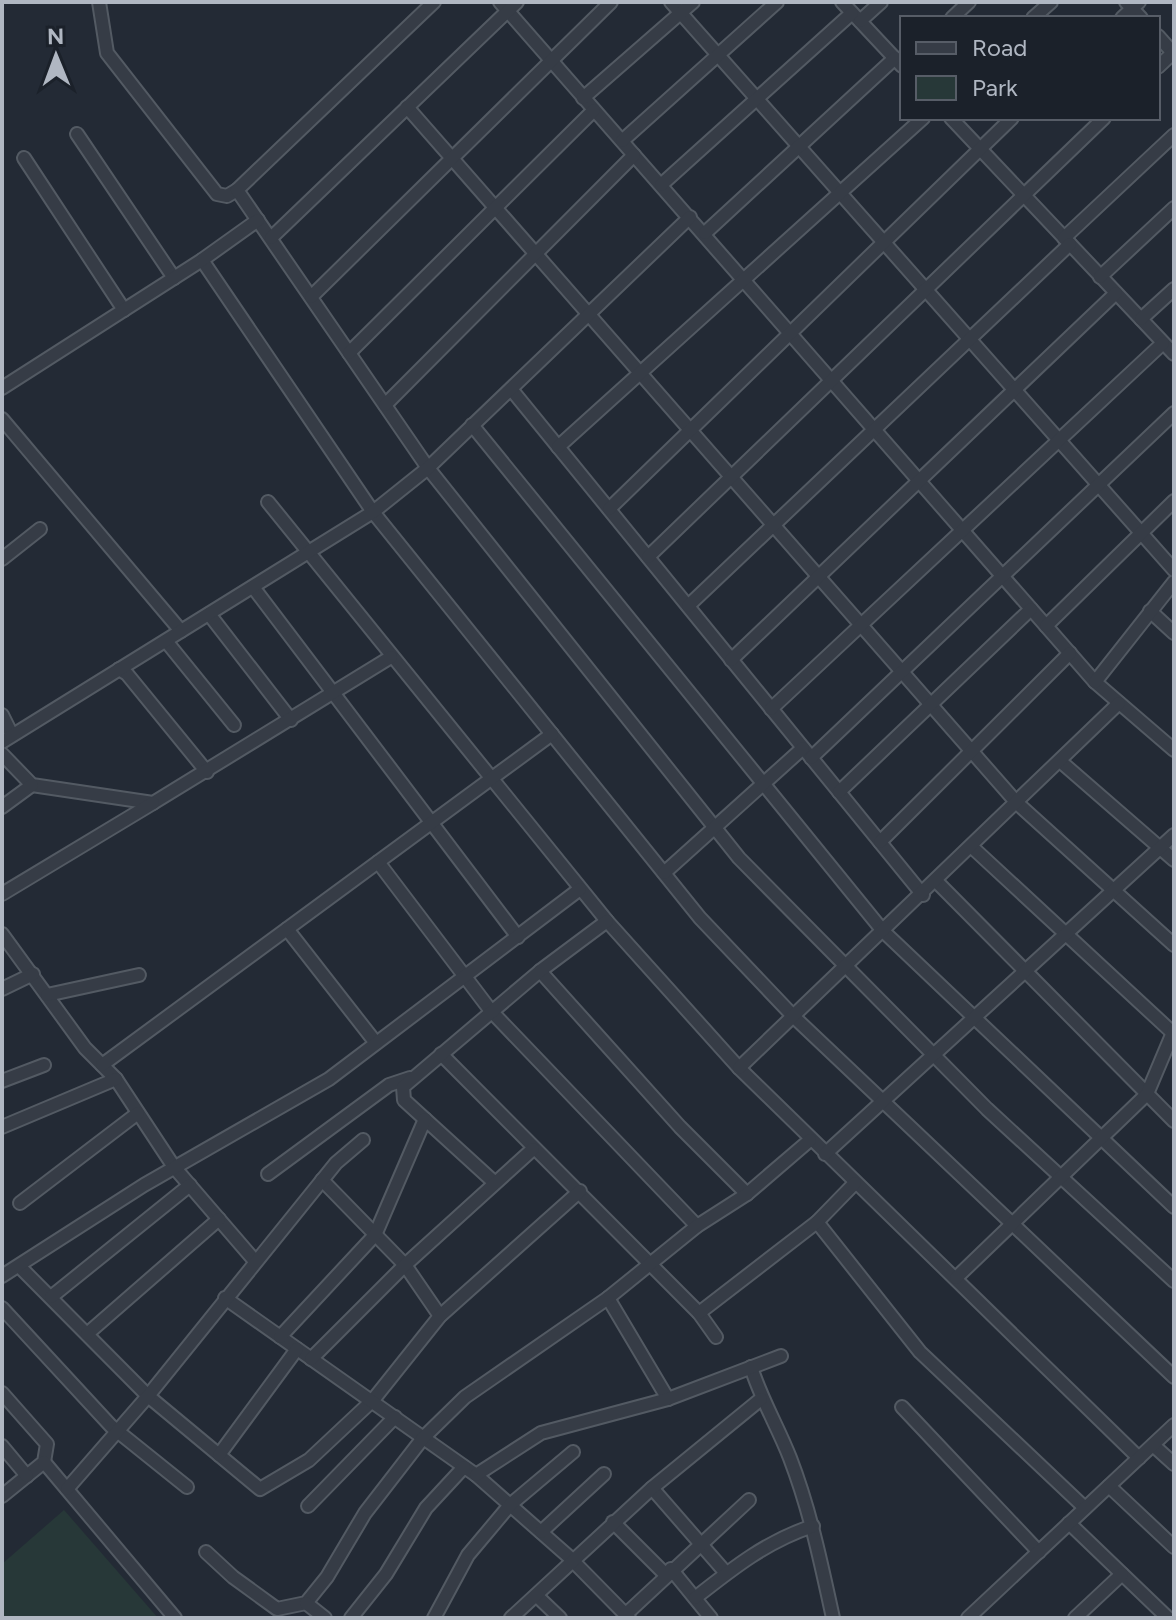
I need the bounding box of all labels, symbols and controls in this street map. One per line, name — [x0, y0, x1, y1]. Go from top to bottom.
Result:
north arrow — [16, 16, 96, 96]
legend — [900, 16, 1160, 120]
text: N — [47, 23, 64, 50]
text: Road — [972, 33, 1027, 62]
text: Park — [972, 73, 1018, 102]

